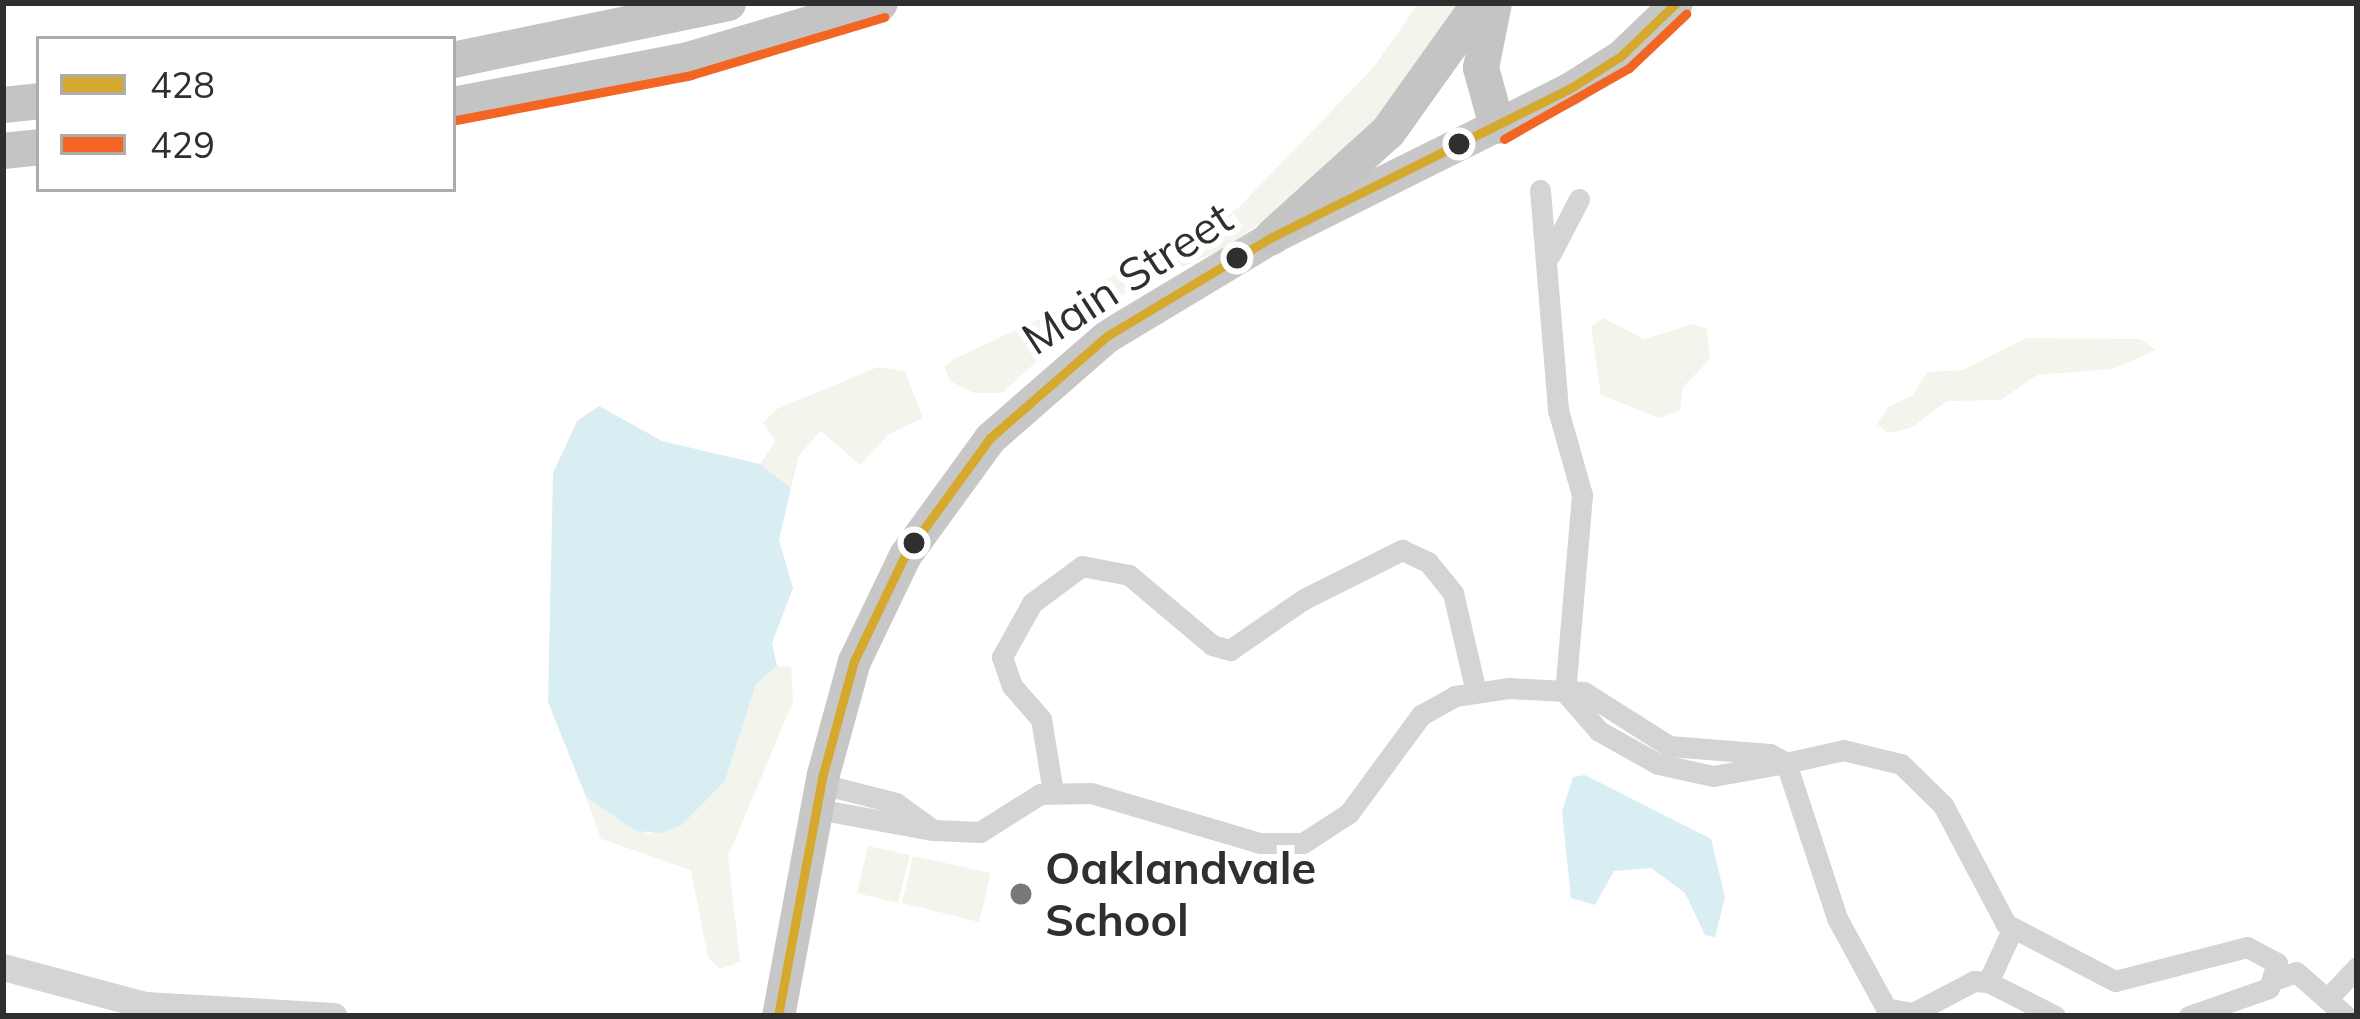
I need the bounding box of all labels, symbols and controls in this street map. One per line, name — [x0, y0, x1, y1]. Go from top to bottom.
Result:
legend — [36, 36, 456, 192]
text: 428 — [150, 62, 215, 107]
text: 429 — [150, 122, 215, 167]
unlabelled marker — [1448, 133, 1470, 155]
street label: Main Street — [1012, 190, 1242, 366]
unlabelled marker — [1226, 247, 1248, 269]
unlabelled marker — [903, 532, 925, 554]
place label: Oaklandvale School — [1045, 841, 1316, 947]
marker: Oaklandvale School — [1008, 881, 1034, 907]

